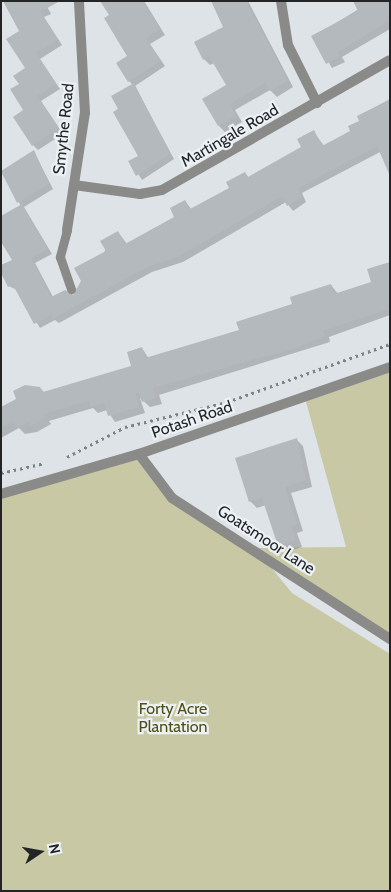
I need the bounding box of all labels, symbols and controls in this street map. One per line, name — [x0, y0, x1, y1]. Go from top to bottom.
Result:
street label: Smythe Road — [50, 82, 78, 176]
street label: Martingale Road — [178, 100, 282, 172]
street label: Potash Road — [149, 397, 235, 443]
street label: Goatsmoor Lane — [214, 501, 318, 579]
park label: Forty Acre Plantation — [139, 699, 207, 737]
north arrow — [15, 827, 65, 877]
text: N — [45, 842, 65, 856]

